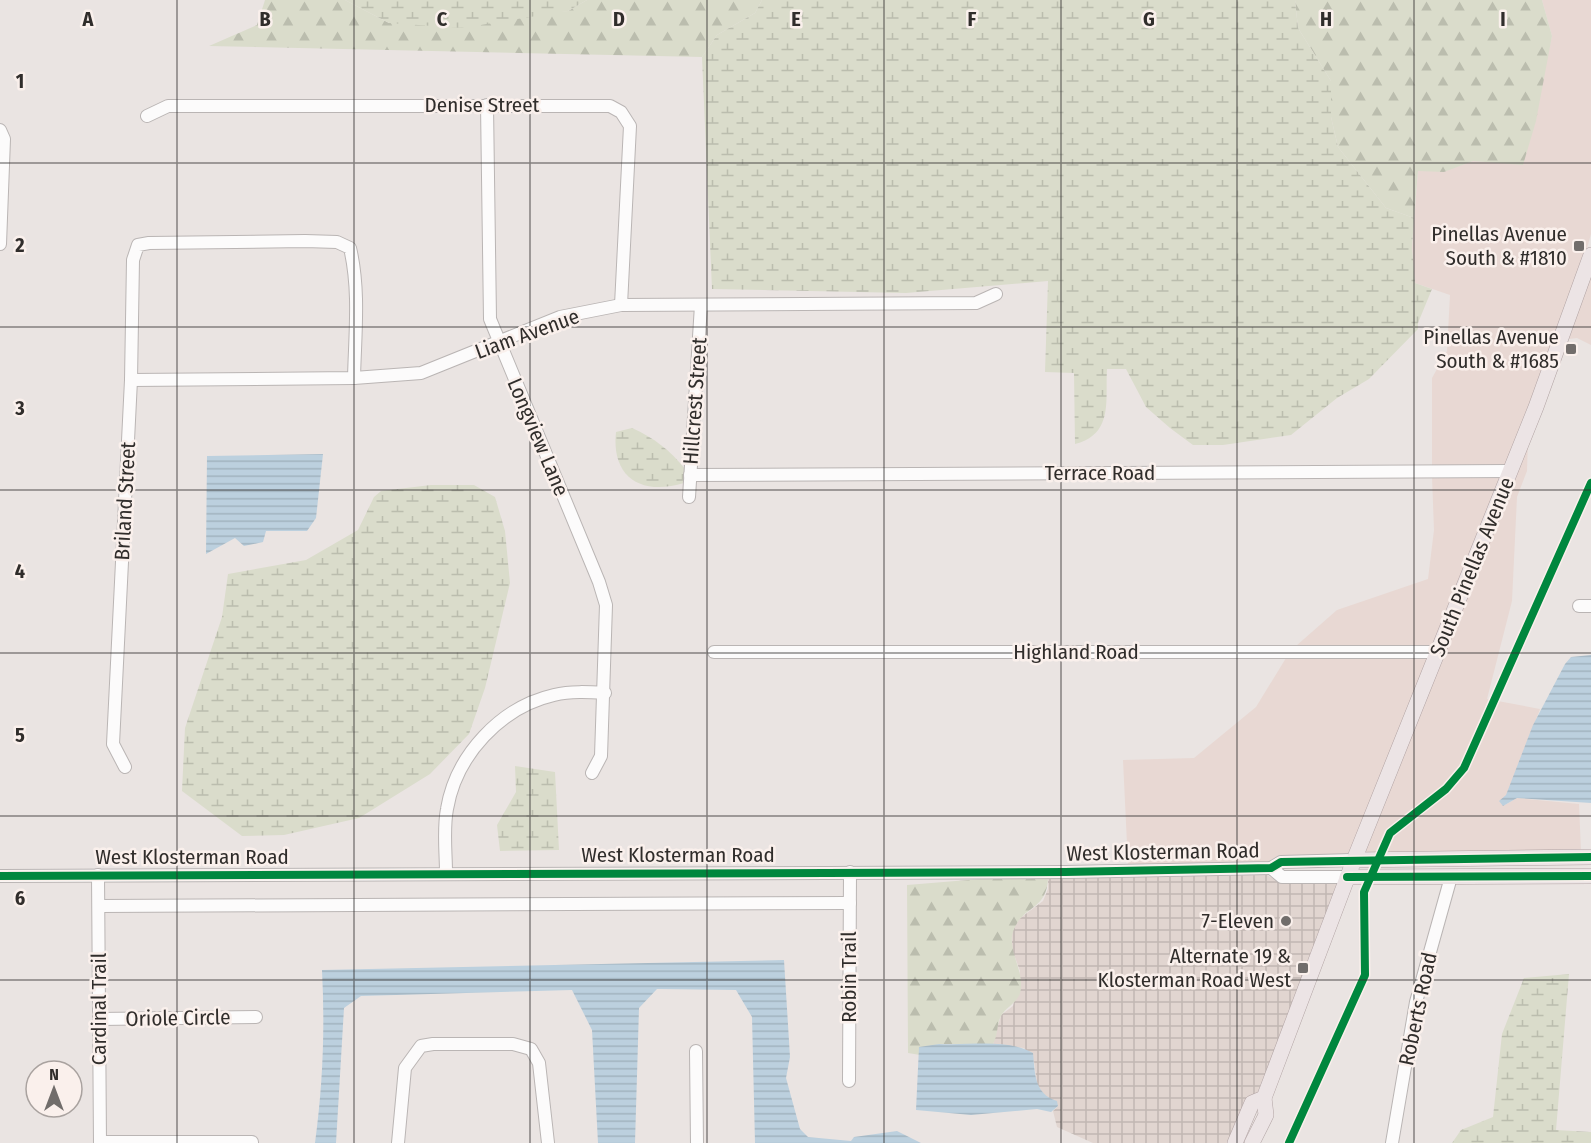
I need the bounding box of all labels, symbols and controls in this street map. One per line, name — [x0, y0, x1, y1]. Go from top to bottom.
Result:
text: A — [82, 7, 95, 31]
text: B — [259, 7, 271, 31]
text: C — [437, 7, 448, 31]
text: D — [613, 7, 625, 31]
text: E — [791, 7, 801, 31]
text: F — [968, 7, 977, 31]
text: G — [1143, 7, 1155, 31]
text: H — [1320, 7, 1332, 31]
text: I — [1500, 7, 1506, 31]
text: 1 — [16, 69, 24, 93]
street label: Denise Street — [425, 92, 540, 118]
place label: Pinellas Avenue South & #1810 — [1431, 221, 1567, 271]
text: 2 — [14, 233, 25, 257]
marker: Pinellas Avenue South & #1810 — [1572, 239, 1586, 253]
street label: Liam Avenue — [471, 303, 583, 365]
place label: Pinellas Avenue South & #1685 — [1423, 324, 1559, 374]
street label: Hillcrest Street — [678, 336, 712, 466]
marker: Pinellas Avenue South & #1685 — [1564, 342, 1578, 356]
street label: Longview Lane — [502, 374, 574, 500]
text: 3 — [14, 396, 25, 420]
street label: Briland Street — [109, 441, 141, 561]
street label: Terrace Road — [1045, 460, 1155, 486]
street label: South Pinellas Avenue — [1424, 474, 1520, 660]
text: 4 — [15, 559, 25, 583]
street label: Highland Road — [1013, 639, 1139, 665]
text: 5 — [15, 723, 25, 747]
street label: West Klosterman Road — [1066, 837, 1260, 867]
street label: West Klosterman Road — [581, 842, 775, 868]
street label: West Klosterman Road — [95, 844, 289, 870]
text: 6 — [15, 886, 25, 910]
place label: 7-Eleven — [1202, 908, 1274, 934]
marker: 7-Eleven — [1279, 914, 1293, 928]
street label: Robin Trail — [836, 931, 862, 1023]
place label: Alternate 19 & Klosterman Road West — [1098, 943, 1291, 993]
street label: Roberts Road — [1393, 950, 1443, 1068]
street label: Cardinal Trail — [86, 952, 112, 1065]
marker: Alternate 19 & Klosterman Road West — [1296, 961, 1310, 975]
street label: Oriole Circle — [125, 1004, 231, 1032]
north arrow — [24, 1059, 84, 1119]
text: N — [49, 1065, 59, 1084]

